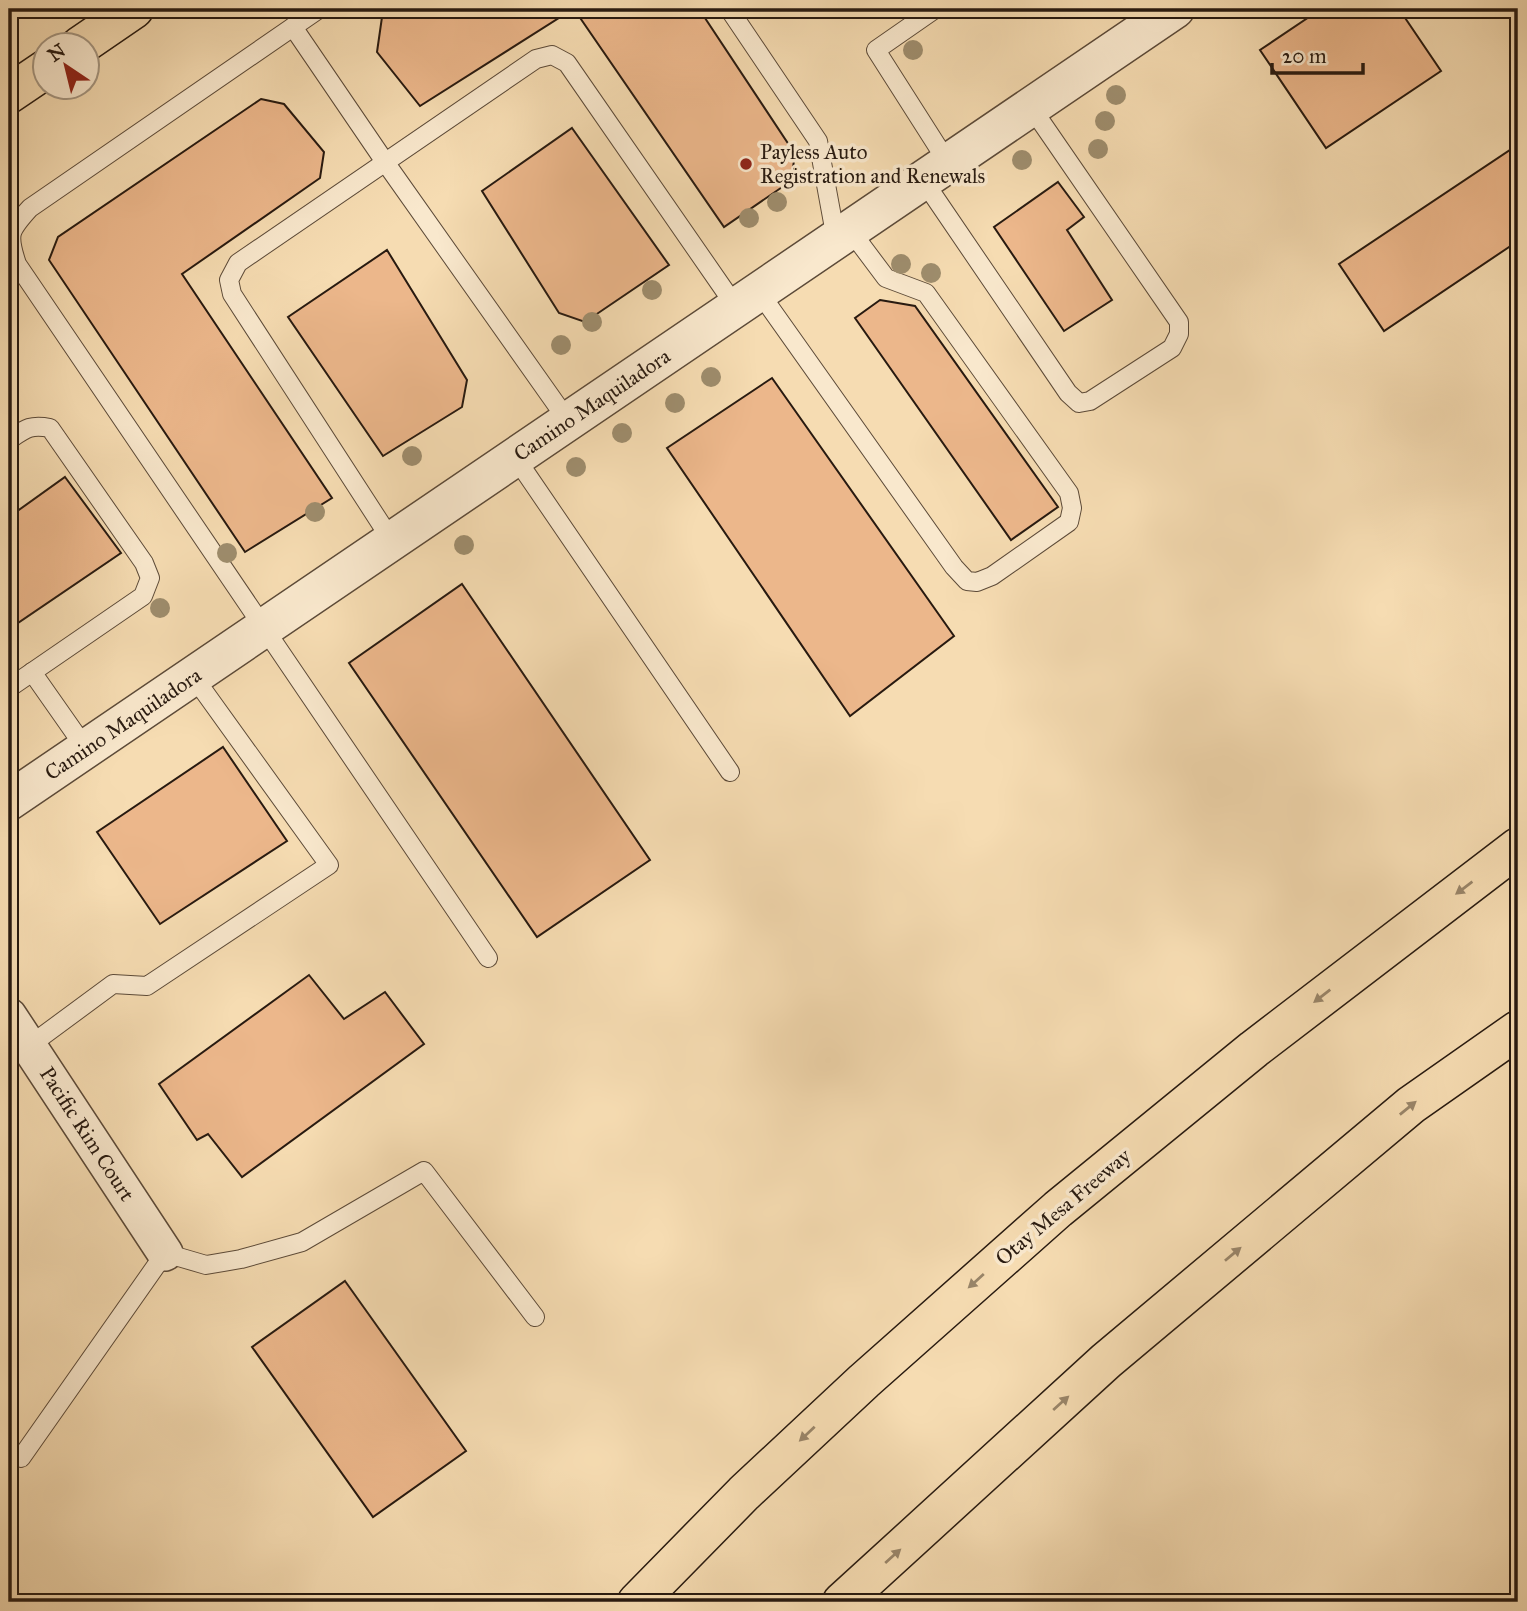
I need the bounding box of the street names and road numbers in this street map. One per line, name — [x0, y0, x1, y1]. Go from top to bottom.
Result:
street label: Camino Maquiladora — [509, 343, 675, 467]
street label: Camino Maquiladora — [40, 662, 206, 786]
street label: Pacific Rim Court — [34, 1062, 140, 1207]
street label: Otay Mesa Freeway — [990, 1142, 1137, 1271]

